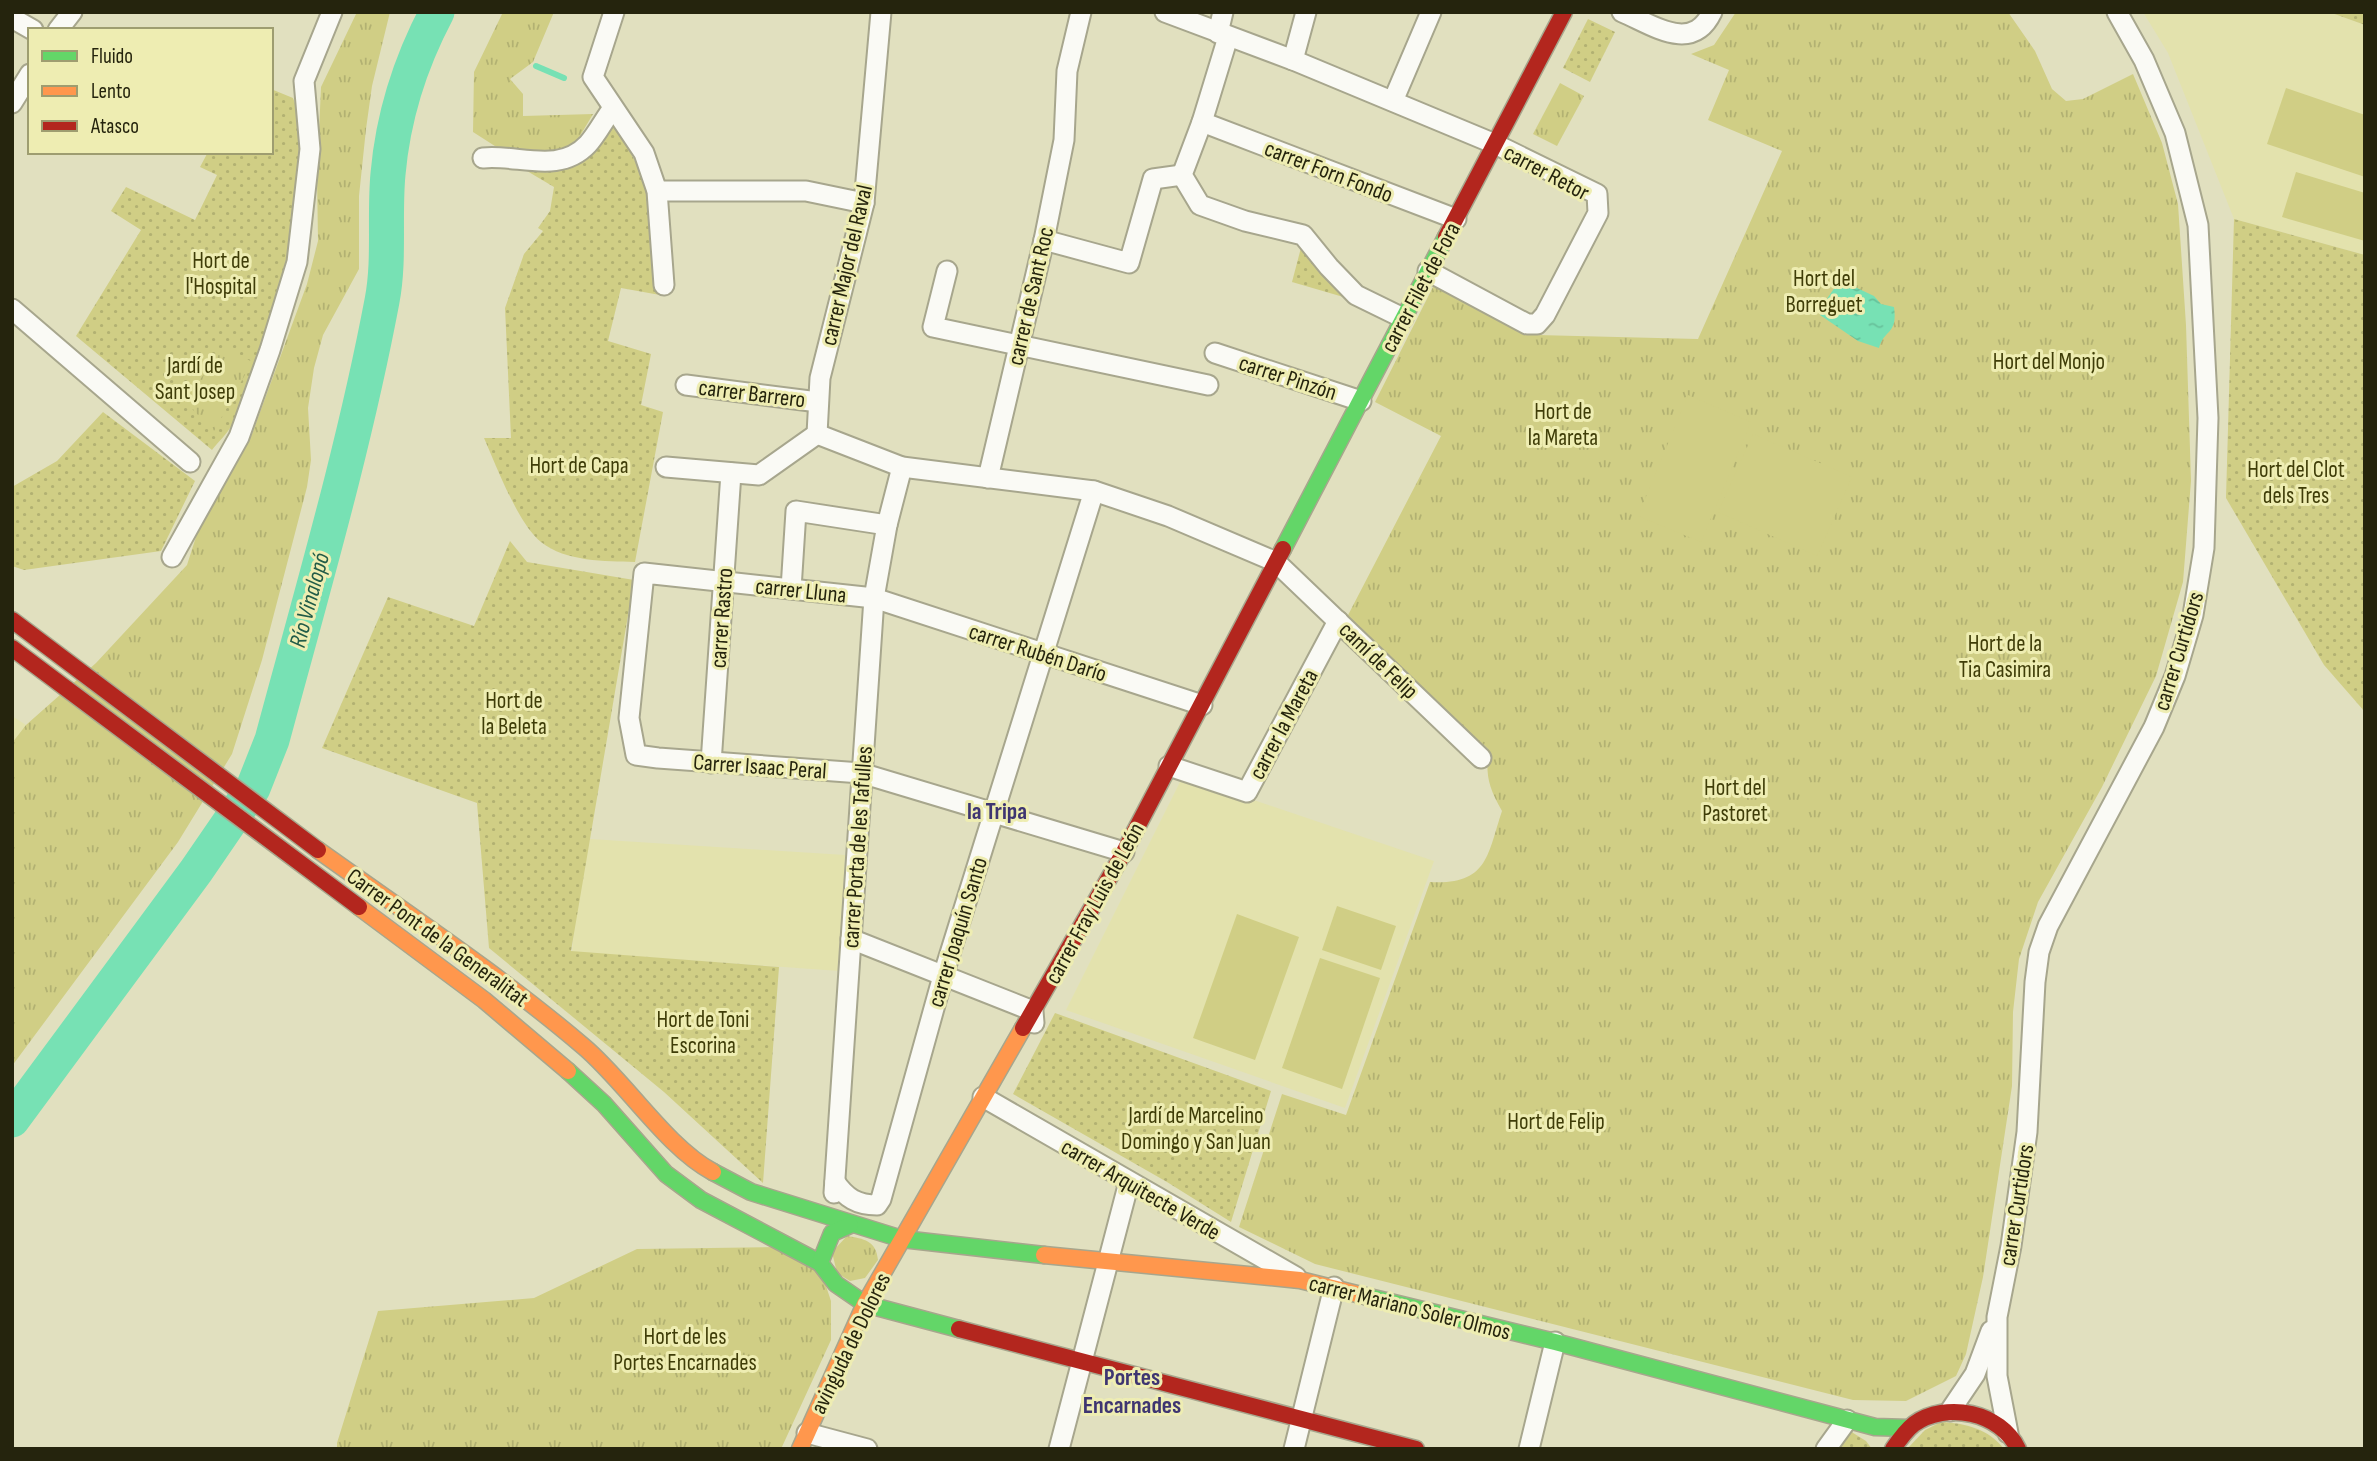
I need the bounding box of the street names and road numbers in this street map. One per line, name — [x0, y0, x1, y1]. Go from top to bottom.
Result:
street label: carrer Forn Fondo — [1261, 135, 1397, 209]
street label: carrer Retor — [1499, 139, 1594, 207]
street label: carrer Major del Raval — [815, 182, 879, 348]
street label: carrer Filet de Fora — [1375, 218, 1467, 357]
street label: carrer de Sant Roc — [1001, 224, 1060, 368]
street label: carrer Pinzón — [1235, 349, 1340, 407]
street label: carrer Barrero — [697, 374, 807, 414]
street label: carrer Rastro — [705, 567, 739, 669]
street label: carrer Lluna — [754, 572, 848, 610]
street label: carrer Curtidors — [2148, 589, 2210, 714]
street label: camí de Felip — [1333, 616, 1424, 705]
street label: carrer Rubén Darío — [965, 618, 1110, 688]
street label: carrer la Mareta — [1243, 665, 1325, 784]
street label: carrer Porta de les Tafulles — [837, 745, 879, 949]
street label: Carrer Isaac Peral — [692, 748, 828, 786]
street label: carrer Fray Luis de León — [1039, 818, 1151, 989]
street label: carrer Joaquín Santo — [922, 854, 994, 1011]
street label: Carrer Pont de la Generalitat — [341, 862, 534, 1013]
street label: carrer Arquitecte Verde — [1056, 1133, 1225, 1247]
street label: carrer Curtidors — [1994, 1142, 2040, 1268]
street label: avinguda de Dolores — [805, 1268, 897, 1419]
street label: carrer Mariano Soler Olmos — [1306, 1269, 1513, 1347]

